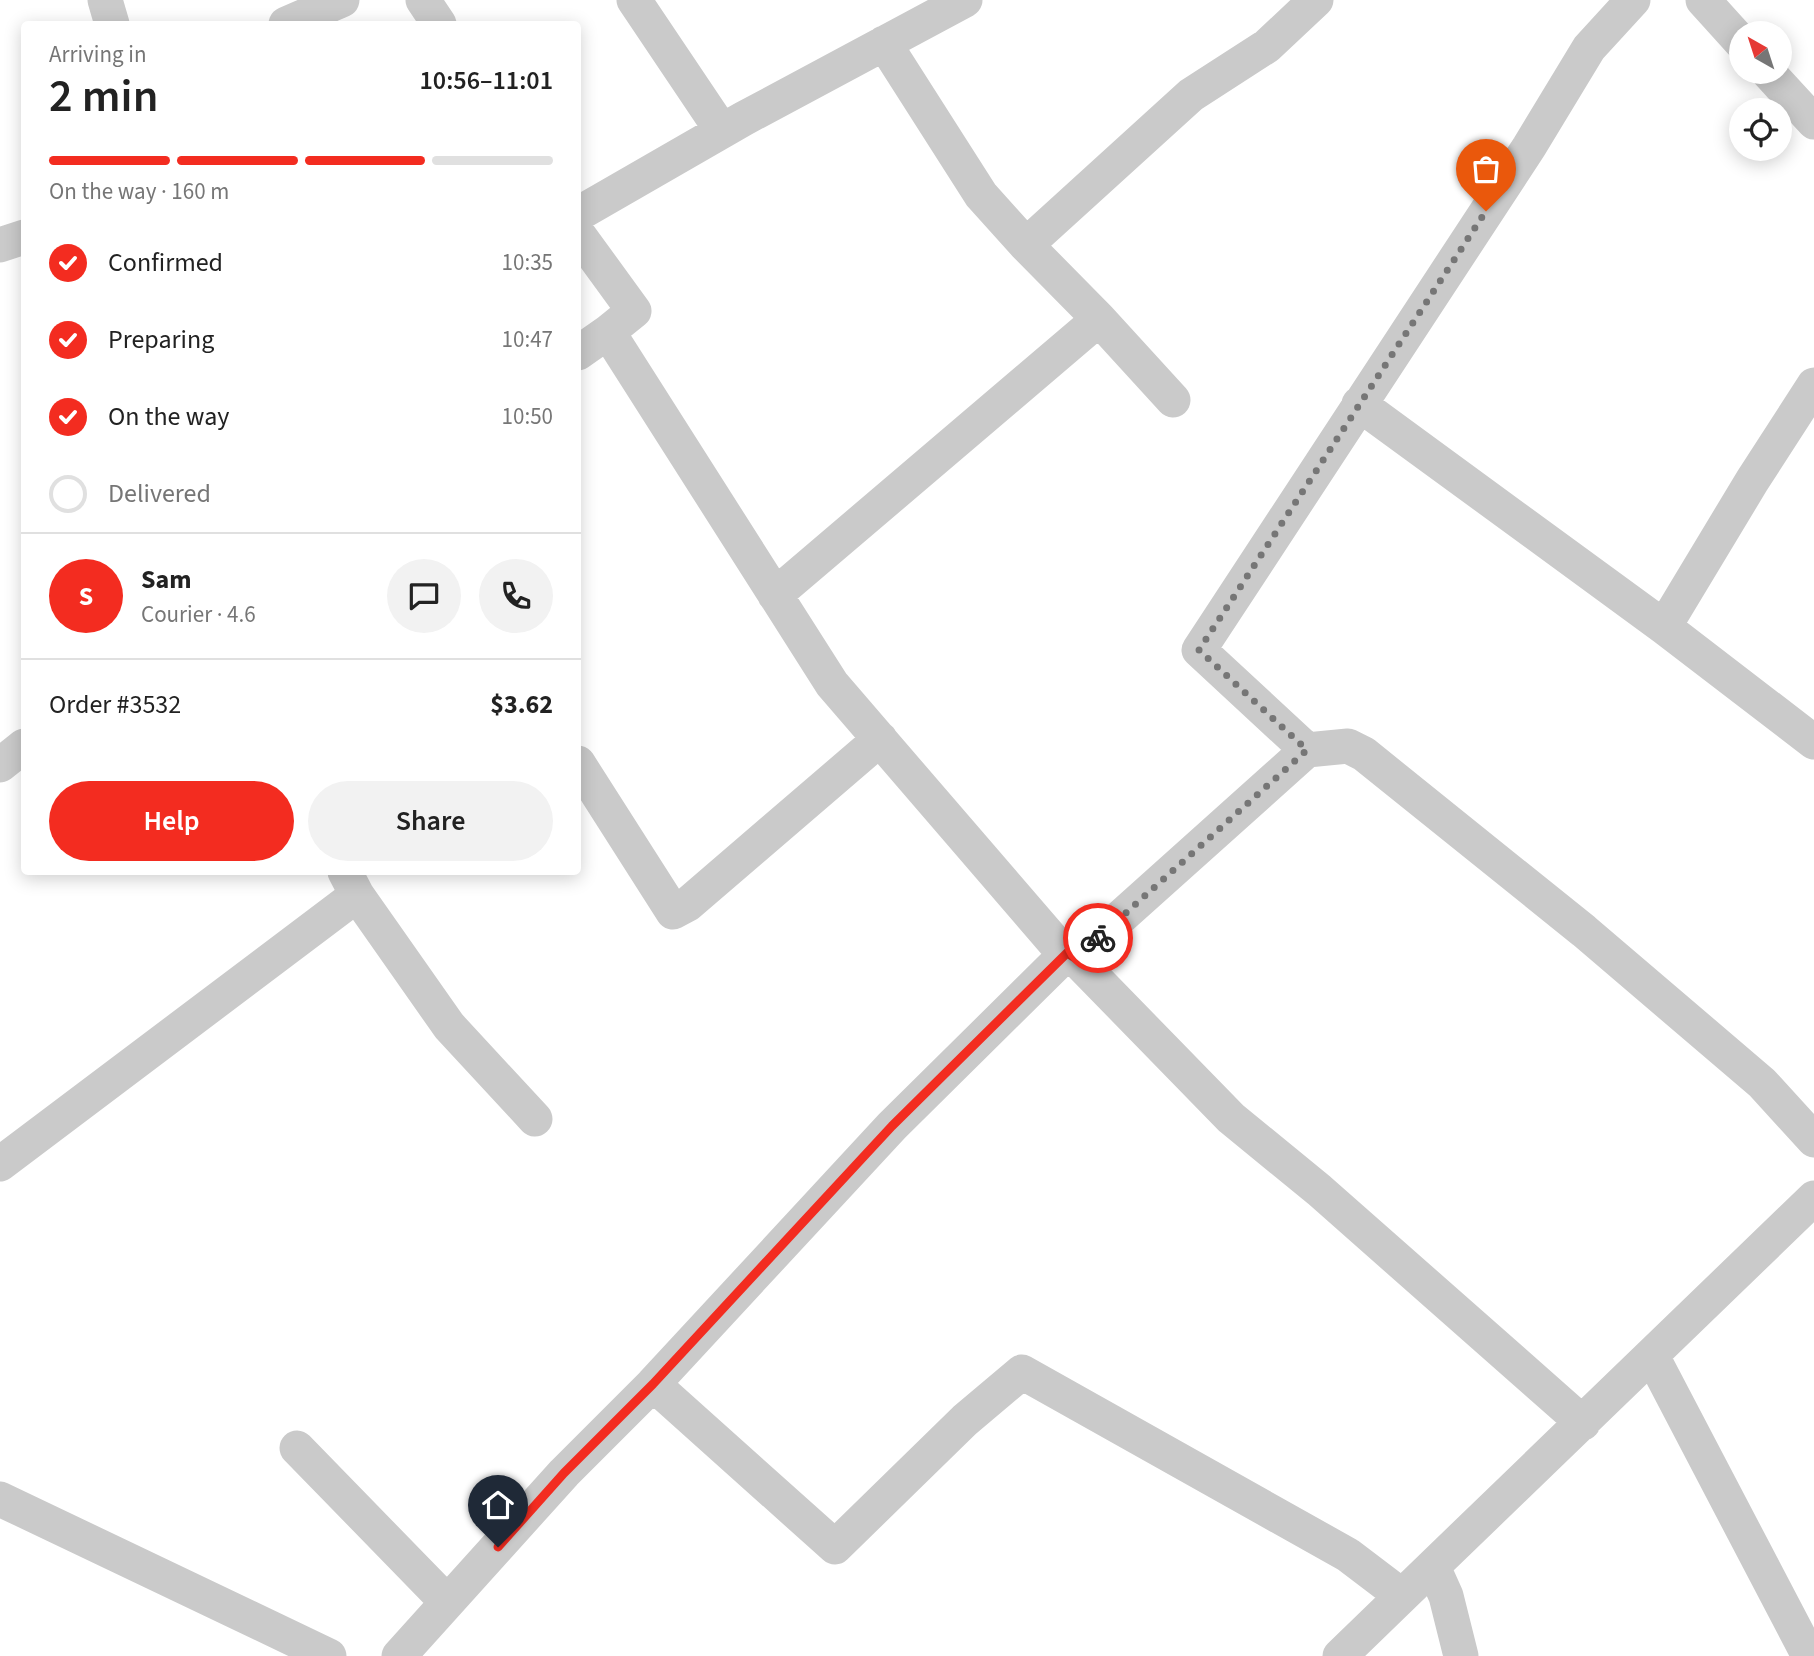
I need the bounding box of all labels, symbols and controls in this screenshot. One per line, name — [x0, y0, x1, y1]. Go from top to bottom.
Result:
north arrow — [1729, 21, 1792, 84]
map controls — [1729, 21, 1792, 161]
text: Arriving in — [49, 38, 147, 71]
text: 10:56–11:01 — [420, 62, 553, 99]
text: 2 min — [49, 64, 158, 129]
button: locate — [1729, 98, 1792, 161]
pin — [1456, 139, 1516, 211]
icon: bag — [1467, 150, 1505, 188]
text: On the way · 160 m — [49, 175, 229, 208]
icon: check — [49, 244, 87, 282]
text: Confirmed — [108, 244, 223, 281]
text: 10:35 — [502, 246, 553, 279]
icon: check — [49, 321, 87, 359]
text: Preparing — [108, 321, 214, 358]
text: 10:47 — [502, 323, 553, 356]
icon: check — [49, 398, 87, 436]
text: On the way — [108, 398, 229, 435]
text: 10:50 — [502, 400, 553, 433]
text: Delivered — [108, 475, 211, 512]
button: chat — [387, 559, 461, 633]
button: phone — [479, 559, 553, 633]
text: Sam — [141, 561, 191, 598]
text: S — [79, 578, 93, 615]
text: Courier · 4.6 — [141, 598, 256, 631]
text: Order #3532 — [49, 686, 181, 723]
text: $3.62 — [490, 686, 553, 723]
button: Help — [49, 781, 294, 861]
button: Share — [308, 781, 553, 861]
courier — [1063, 903, 1133, 973]
icon: bike — [1079, 919, 1117, 957]
pin — [468, 1475, 528, 1547]
icon: home — [479, 1486, 517, 1524]

